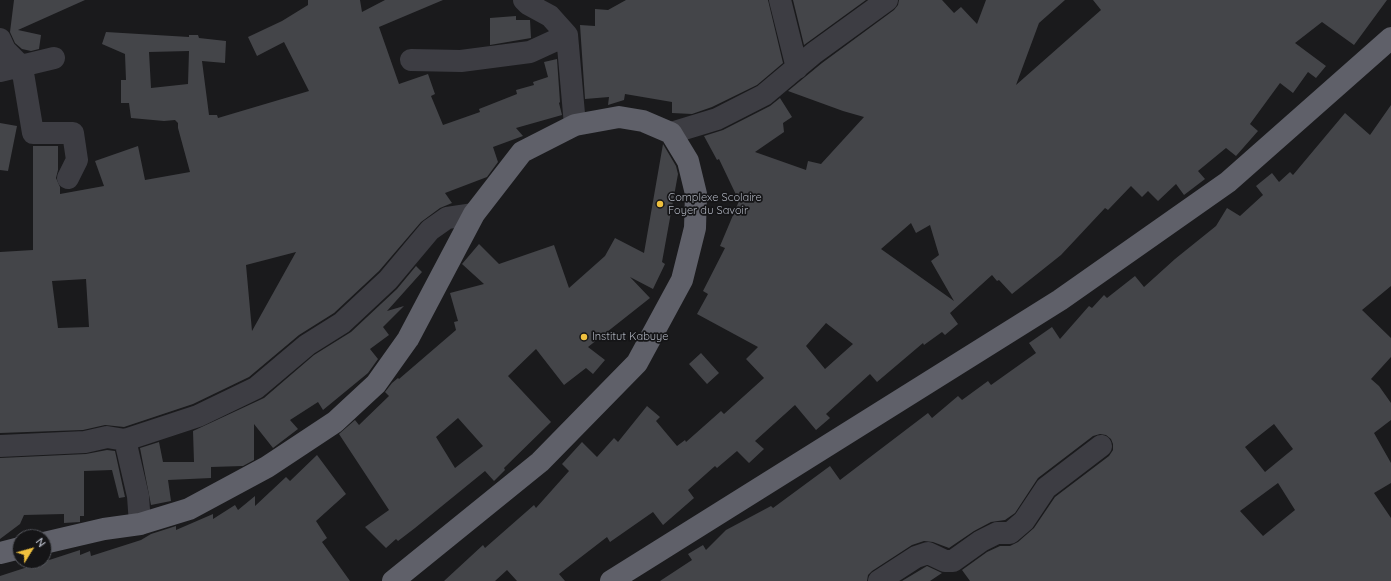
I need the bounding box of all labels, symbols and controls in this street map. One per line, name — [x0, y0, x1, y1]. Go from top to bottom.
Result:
place label: Complexe Scolaire Foyer du Savoir — [668, 191, 762, 217]
marker: Complexe Scolaire Foyer du Savoir — [655, 199, 665, 209]
place label: Institut Kabuye — [592, 330, 668, 344]
marker: Institut Kabuye — [579, 332, 589, 342]
north arrow — [12, 529, 52, 569]
text: N — [33, 535, 49, 550]

